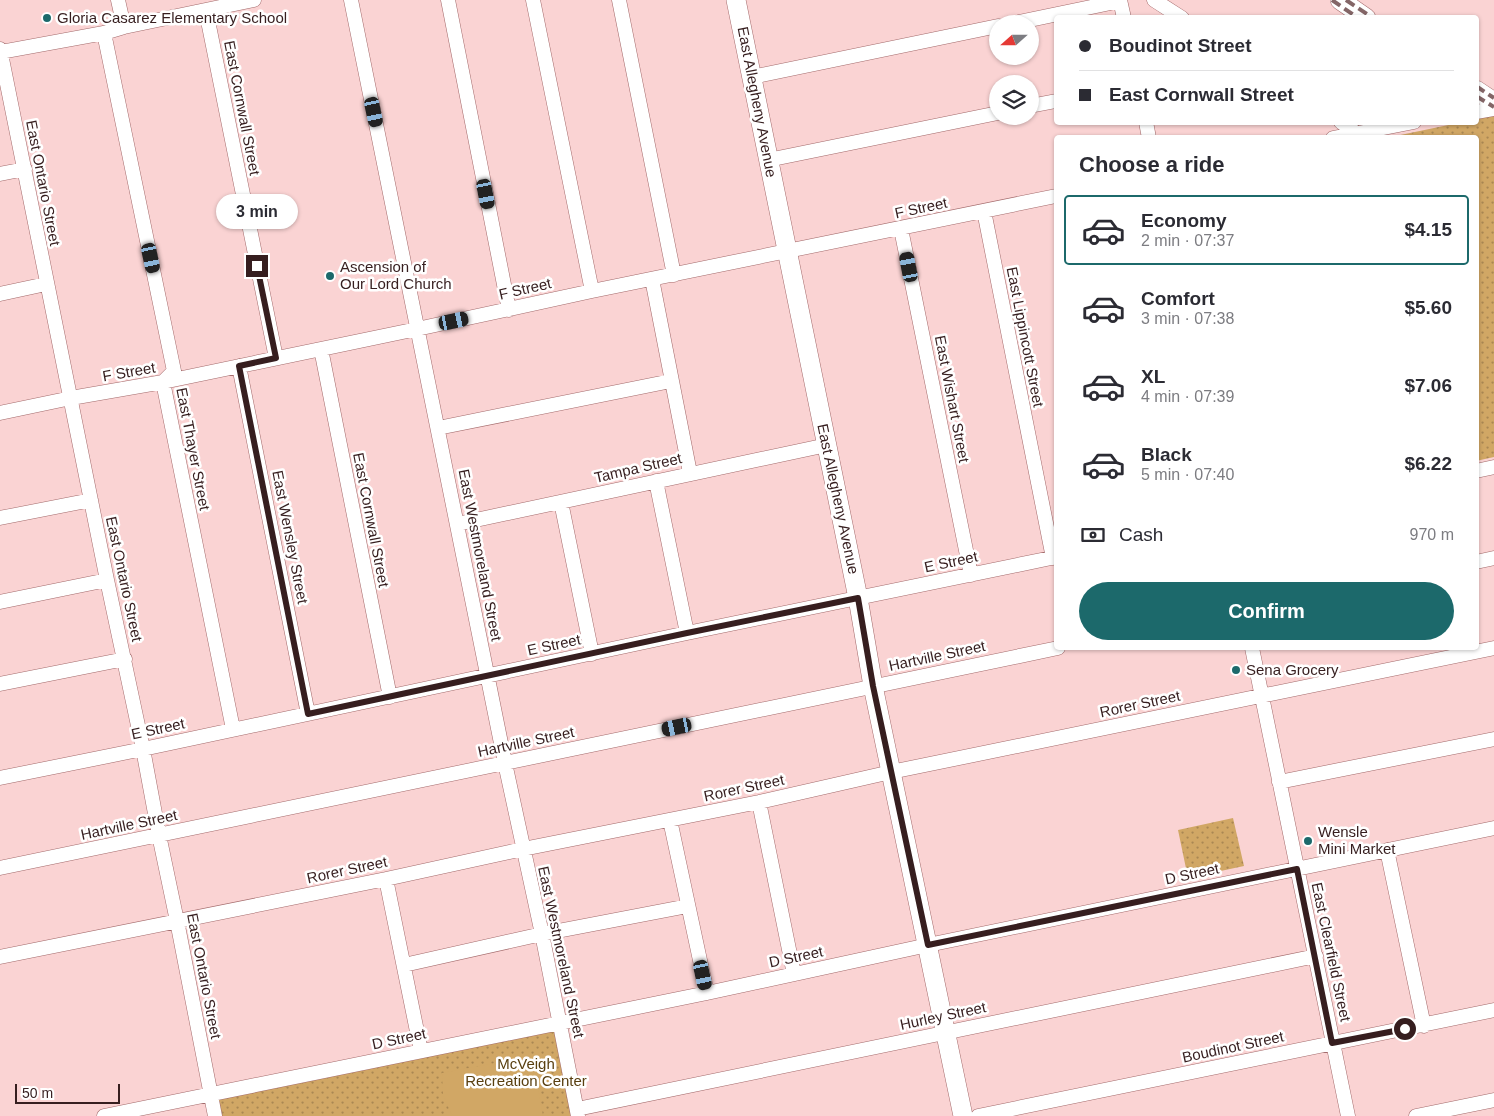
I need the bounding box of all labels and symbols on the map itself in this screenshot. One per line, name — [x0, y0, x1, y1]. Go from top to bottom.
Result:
place label: Gloria Casarez Elementary School — [57, 9, 287, 26]
marker: Gloria Casarez Elementary School — [41, 12, 53, 24]
north arrow — [989, 15, 1039, 65]
street label: East Allegheny Avenue — [735, 25, 780, 179]
street label: East Cornwall Street — [221, 39, 264, 177]
car — [363, 96, 384, 128]
street label: East Ontario Street — [23, 119, 64, 248]
car — [475, 178, 496, 210]
street label: F Street — [893, 193, 950, 221]
callout: 3 min — [216, 194, 298, 228]
car — [140, 242, 161, 274]
car — [898, 251, 919, 283]
route end — [246, 255, 268, 277]
place label: Ascension of Our Lord Church — [340, 258, 452, 292]
street label: East Lippincott Street — [1004, 265, 1048, 409]
marker: Ascension of Our Lord Church — [324, 270, 336, 282]
street label: F Street — [497, 274, 554, 303]
car — [437, 311, 470, 331]
street label: East Wishart Street — [932, 334, 973, 465]
street label: F Street — [101, 358, 157, 385]
street label: East Thayer Street — [173, 386, 214, 513]
street label: East Allegheny Avenue — [814, 422, 863, 576]
street label: Tampa Street — [593, 449, 684, 486]
street label: East Cornwall Street — [350, 451, 393, 589]
street label: East Westmoreland Street — [455, 467, 506, 643]
street label: East Wensley Street — [269, 469, 312, 606]
street label: East Ontario Street — [103, 515, 146, 644]
street label: E Street — [923, 547, 980, 575]
street label: E Street — [526, 630, 583, 658]
street label: Hartville Street — [887, 637, 988, 674]
place label: Sena Grocery — [1246, 661, 1339, 678]
marker: Sena Grocery — [1230, 664, 1242, 676]
street label: Rorer Street — [1098, 687, 1182, 720]
street label: E Street — [130, 714, 187, 742]
car — [660, 717, 693, 737]
street label: Hartville Street — [476, 723, 577, 760]
street label: Rorer Street — [702, 771, 786, 804]
street label: Hartville Street — [79, 806, 180, 843]
place label: Wensle Mini Market — [1318, 823, 1396, 857]
marker: Wensle Mini Market — [1302, 835, 1314, 847]
street label: Rorer Street — [305, 853, 389, 886]
street label: D Street — [1163, 859, 1221, 888]
street label: East Westmoreland Street — [535, 865, 588, 1040]
street label: East Clearfield Street — [1308, 881, 1355, 1024]
street label: East Ontario Street — [184, 912, 225, 1041]
street label: D Street — [767, 942, 825, 971]
car — [692, 959, 713, 991]
street label: Hurley Street — [898, 998, 988, 1033]
route start — [1394, 1018, 1416, 1040]
street label: D Street — [370, 1024, 428, 1053]
street label: Boudinot Street — [1181, 1027, 1286, 1066]
park label: McVeigh Recreation Center — [465, 1055, 587, 1089]
scale bar — [15, 1081, 120, 1104]

